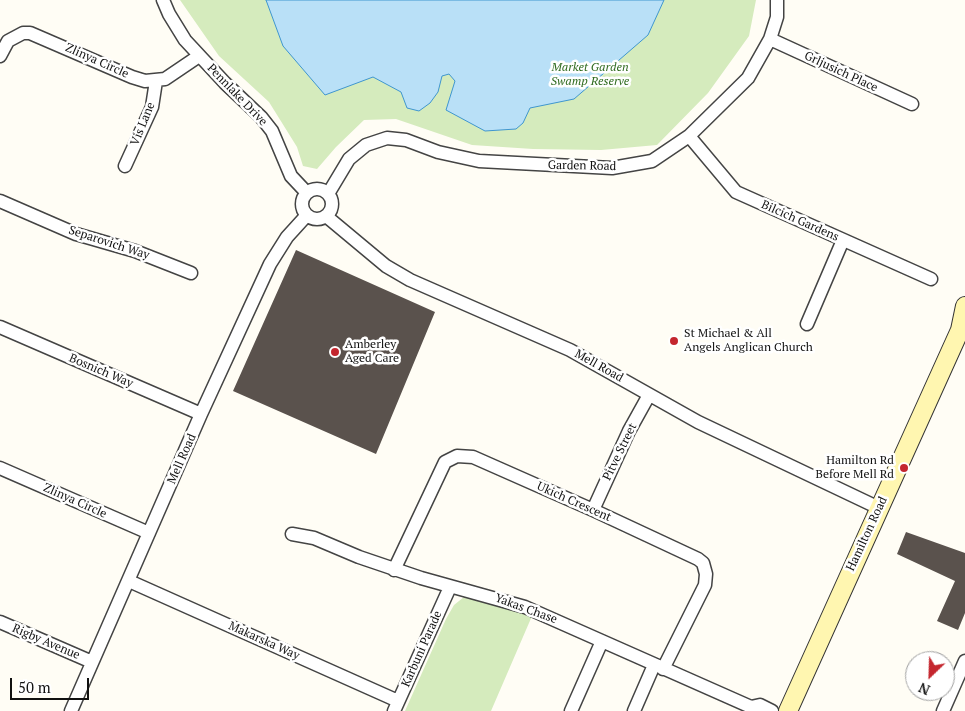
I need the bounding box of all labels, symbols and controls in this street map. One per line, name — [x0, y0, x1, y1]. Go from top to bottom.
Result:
street label: Zlinya Circle — [63, 41, 131, 81]
street label: Grljusich Place — [802, 49, 880, 95]
street label: Pennlake Drive — [204, 61, 270, 129]
park label: Market Garden Swamp Reserve — [551, 61, 629, 89]
street label: Vis Lane — [128, 100, 158, 148]
street label: Garden Road — [548, 158, 616, 174]
street label: Bilcich Gardens — [759, 197, 841, 245]
street label: Separovich Way — [67, 223, 151, 263]
place label: St Michael & All Angels Anglican Church — [684, 327, 813, 355]
marker: St Michael & All Angels Anglican Church — [668, 335, 680, 347]
place label: Amberley Aged Care — [345, 338, 399, 366]
marker: Amberley Aged Care — [329, 346, 341, 358]
street label: Mell Road — [572, 347, 626, 385]
street label: Bosnich Way — [67, 351, 135, 391]
street label: Pitve Street — [600, 421, 640, 483]
street label: Mell Road — [165, 432, 199, 486]
place label: Hamilton Rd Before Mell Rd — [816, 454, 894, 482]
marker: Hamilton Rd Before Mell Rd — [898, 462, 910, 474]
street label: Ukich Crescent — [535, 479, 613, 525]
street label: Zlinya Circle — [41, 481, 109, 521]
street label: Hamilton Road — [844, 495, 890, 573]
street label: Yakas Chase — [493, 591, 559, 627]
street label: Karbuni Parade — [399, 609, 445, 689]
street label: Makarska Way — [226, 619, 302, 663]
street label: Rigby Avenue — [10, 621, 82, 663]
north arrow — [905, 651, 955, 701]
scale bar — [12, 668, 91, 700]
text: 50 m — [18, 677, 51, 697]
text: N — [915, 678, 933, 700]

